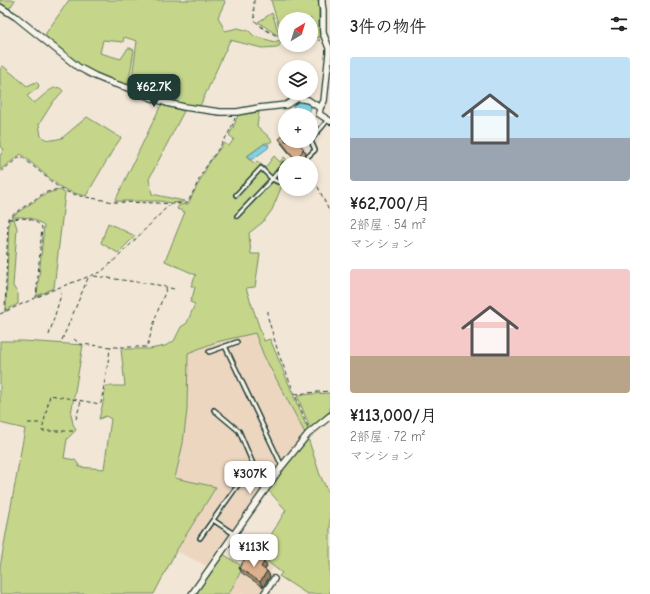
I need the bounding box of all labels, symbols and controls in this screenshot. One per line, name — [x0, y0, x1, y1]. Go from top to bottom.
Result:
north arrow — [278, 12, 318, 52]
map controls — [278, 12, 318, 196]
icon: filters — [608, 13, 630, 35]
text: 3件の物件 — [350, 17, 426, 36]
button: layers — [278, 60, 318, 100]
pin: ¥62.7K — [121, 74, 187, 108]
text: ¥62.7K — [136, 79, 172, 94]
icon: home — [454, 83, 526, 155]
button: + — [278, 108, 318, 148]
button: − — [278, 156, 318, 196]
text: ¥62,700/月 — [350, 194, 431, 213]
text: 2部屋 · 54 m² — [350, 217, 425, 232]
text: マンション — [350, 236, 414, 251]
icon: home — [454, 295, 526, 367]
text: ¥113,000/月 — [350, 406, 437, 425]
text: 2部屋 · 72 m² — [350, 429, 425, 444]
text: マンション — [350, 448, 414, 463]
pin: ¥307K — [222, 461, 278, 495]
text: ¥307K — [233, 466, 267, 481]
pin: ¥113K — [226, 534, 282, 568]
text: ¥113K — [239, 539, 269, 554]

